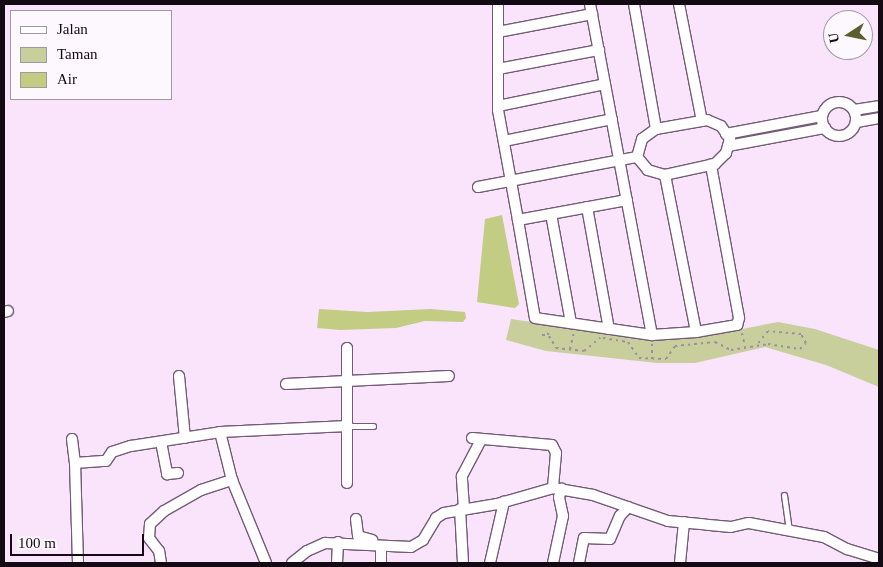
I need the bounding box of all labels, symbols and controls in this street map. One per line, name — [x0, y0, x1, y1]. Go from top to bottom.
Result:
legend — [10, 10, 172, 100]
north arrow — [823, 10, 873, 60]
text: Jalan — [57, 21, 88, 37]
text: U — [825, 31, 842, 44]
text: Taman — [57, 46, 98, 62]
text: Air — [57, 71, 77, 87]
scale bar — [12, 524, 146, 556]
text: 100 m — [18, 535, 56, 551]

